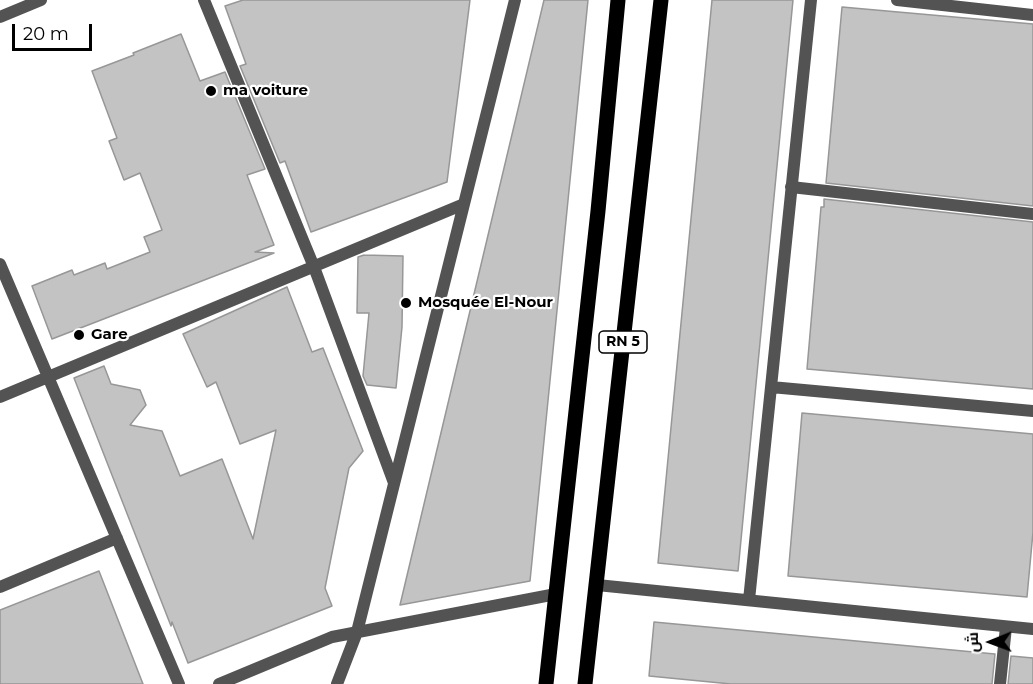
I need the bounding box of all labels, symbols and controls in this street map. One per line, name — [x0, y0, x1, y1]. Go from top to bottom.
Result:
scale bar — [15, 12, 94, 50]
text: 20 m — [23, 23, 69, 45]
place label: ma voiture — [223, 82, 308, 100]
marker: ma voiture — [204, 84, 218, 98]
place label: Mosquée El-Nour — [418, 294, 553, 312]
marker: Mosquée El-Nour — [399, 296, 413, 310]
place label: Gare — [91, 326, 128, 344]
marker: Gare — [72, 328, 86, 342]
road number: RN 5 — [599, 331, 647, 353]
north arrow — [961, 612, 1021, 672]
text: ش — [963, 632, 982, 653]

